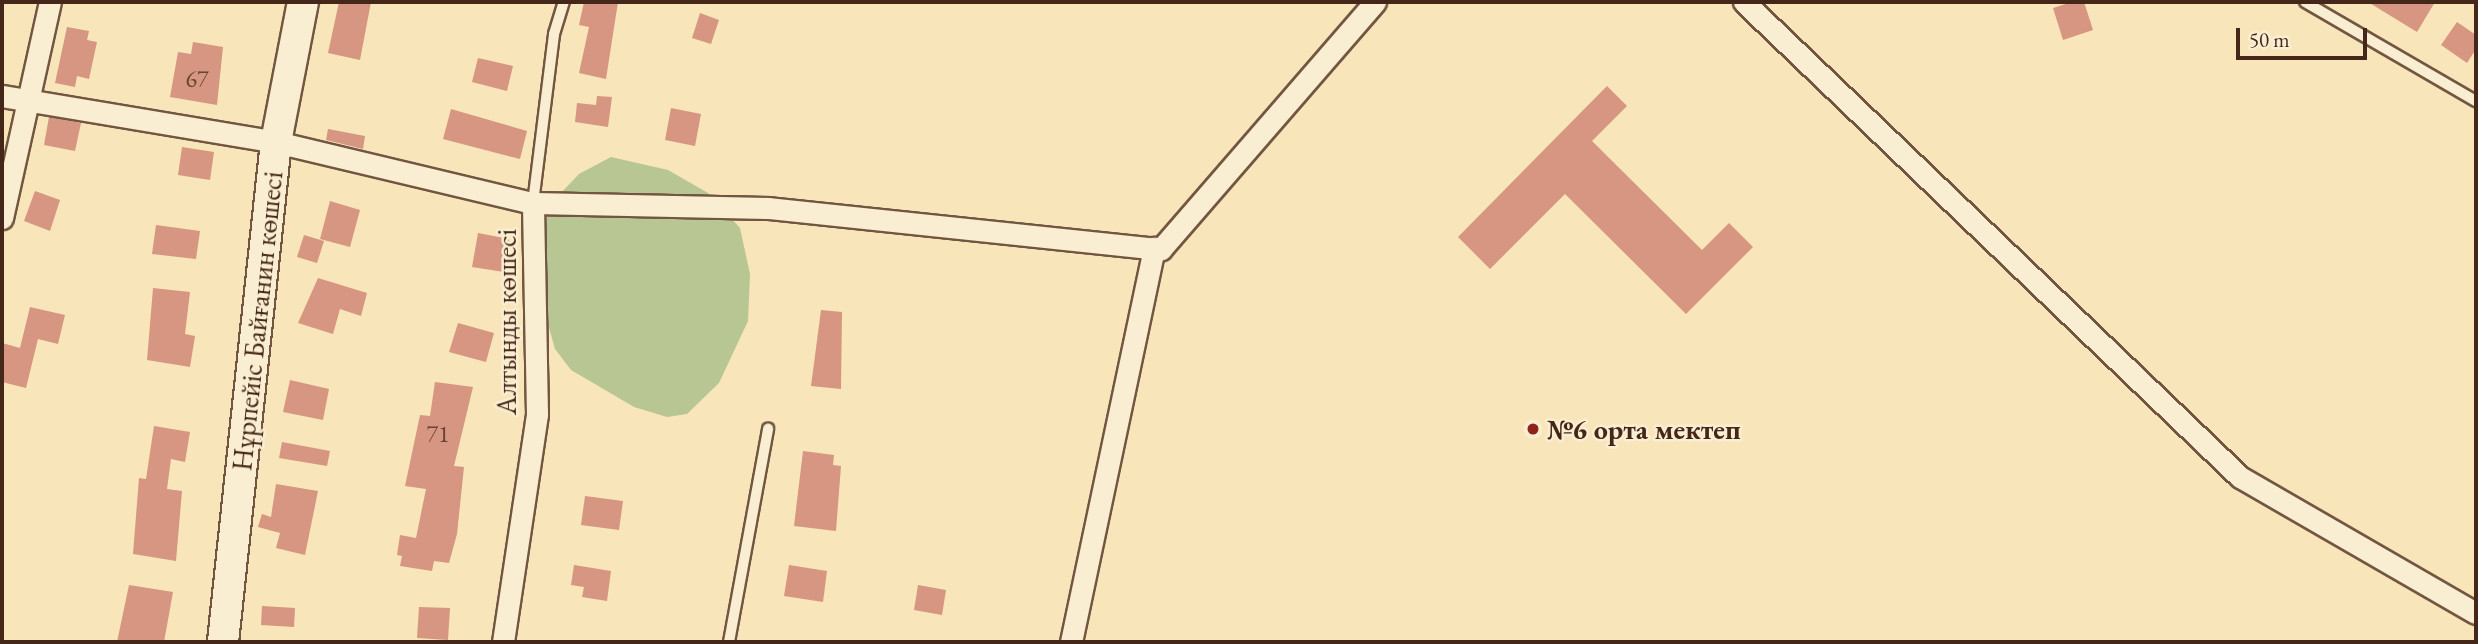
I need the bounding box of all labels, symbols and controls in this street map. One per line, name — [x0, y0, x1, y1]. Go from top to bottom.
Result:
scale bar — [2240, 14, 2371, 58]
text: 50 m — [2249, 26, 2290, 53]
house number: 67 — [185, 65, 209, 93]
street label: Нұрпейіс Байғанин көшесі — [225, 170, 289, 472]
street label: Алтынды көшесі — [489, 229, 523, 415]
place label: №6 орта мектеп — [1547, 412, 1741, 446]
house number: 71 — [426, 420, 450, 448]
marker: №6 орта мектеп — [1525, 421, 1541, 437]

